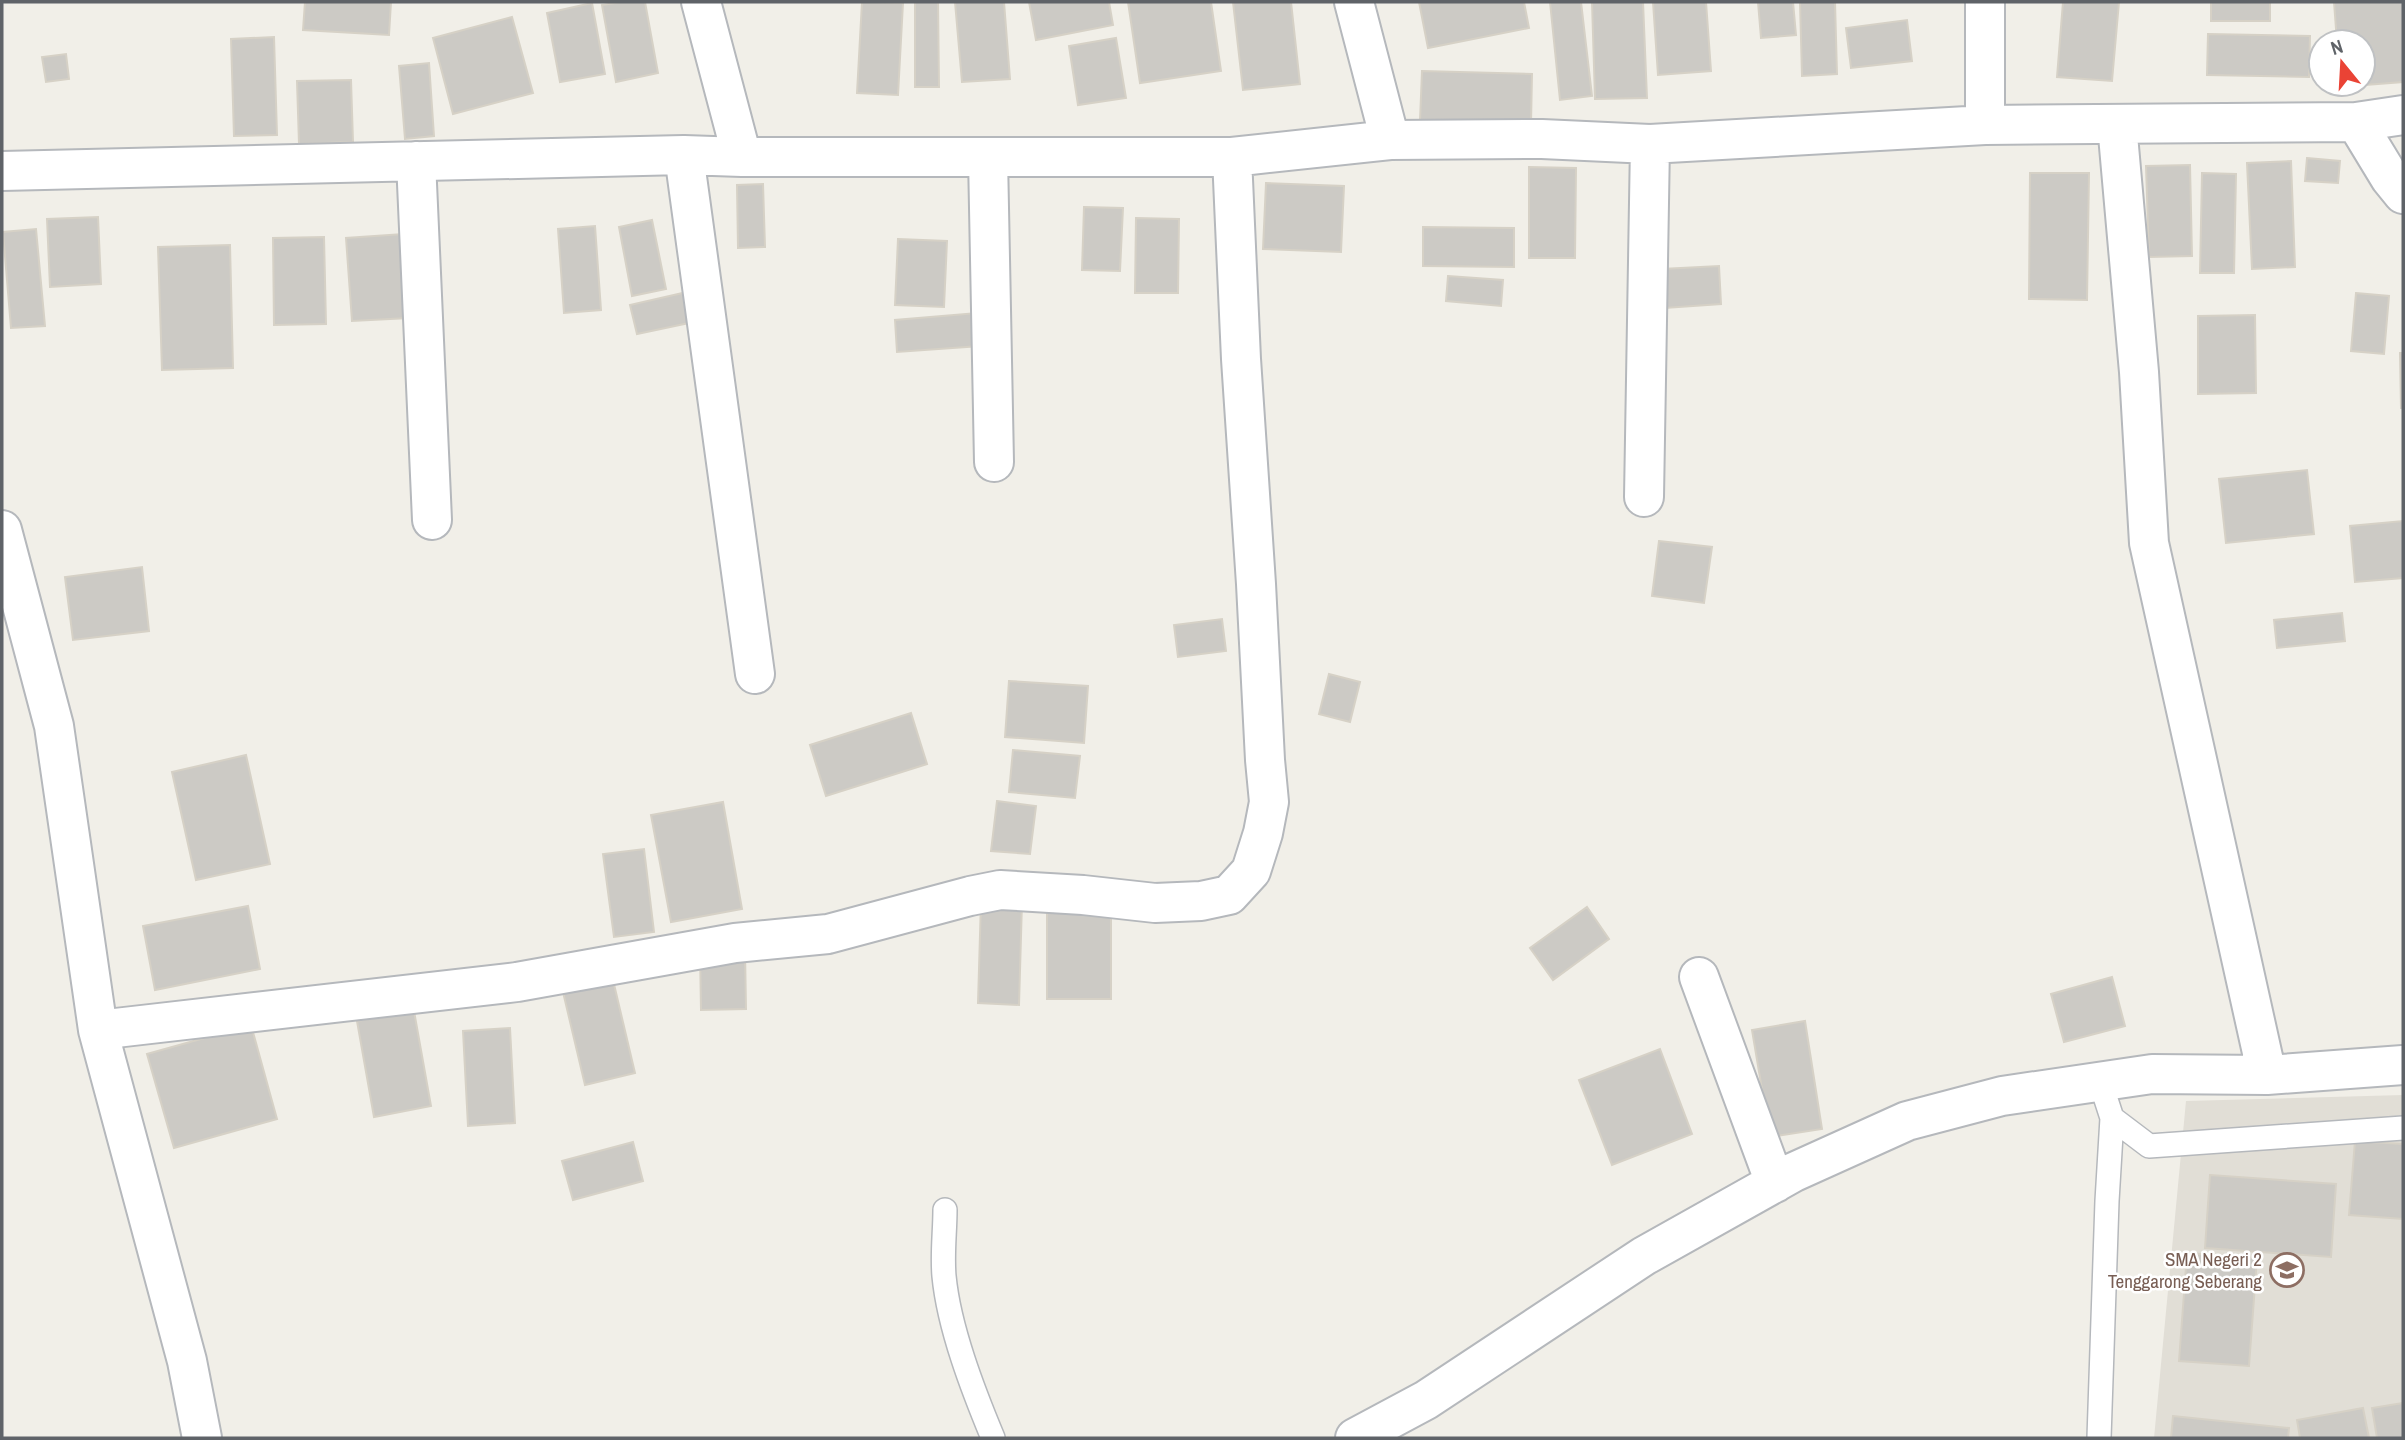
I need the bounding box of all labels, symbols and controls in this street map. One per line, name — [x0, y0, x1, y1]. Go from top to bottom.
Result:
north arrow — [2307, 28, 2377, 98]
text: N — [2327, 33, 2346, 61]
place label: SMA Negeri 2 Tenggarong Seberang — [2108, 1246, 2262, 1294]
school or university icon: SMA Negeri 2 Tenggarong Seberang — [2268, 1251, 2306, 1289]

